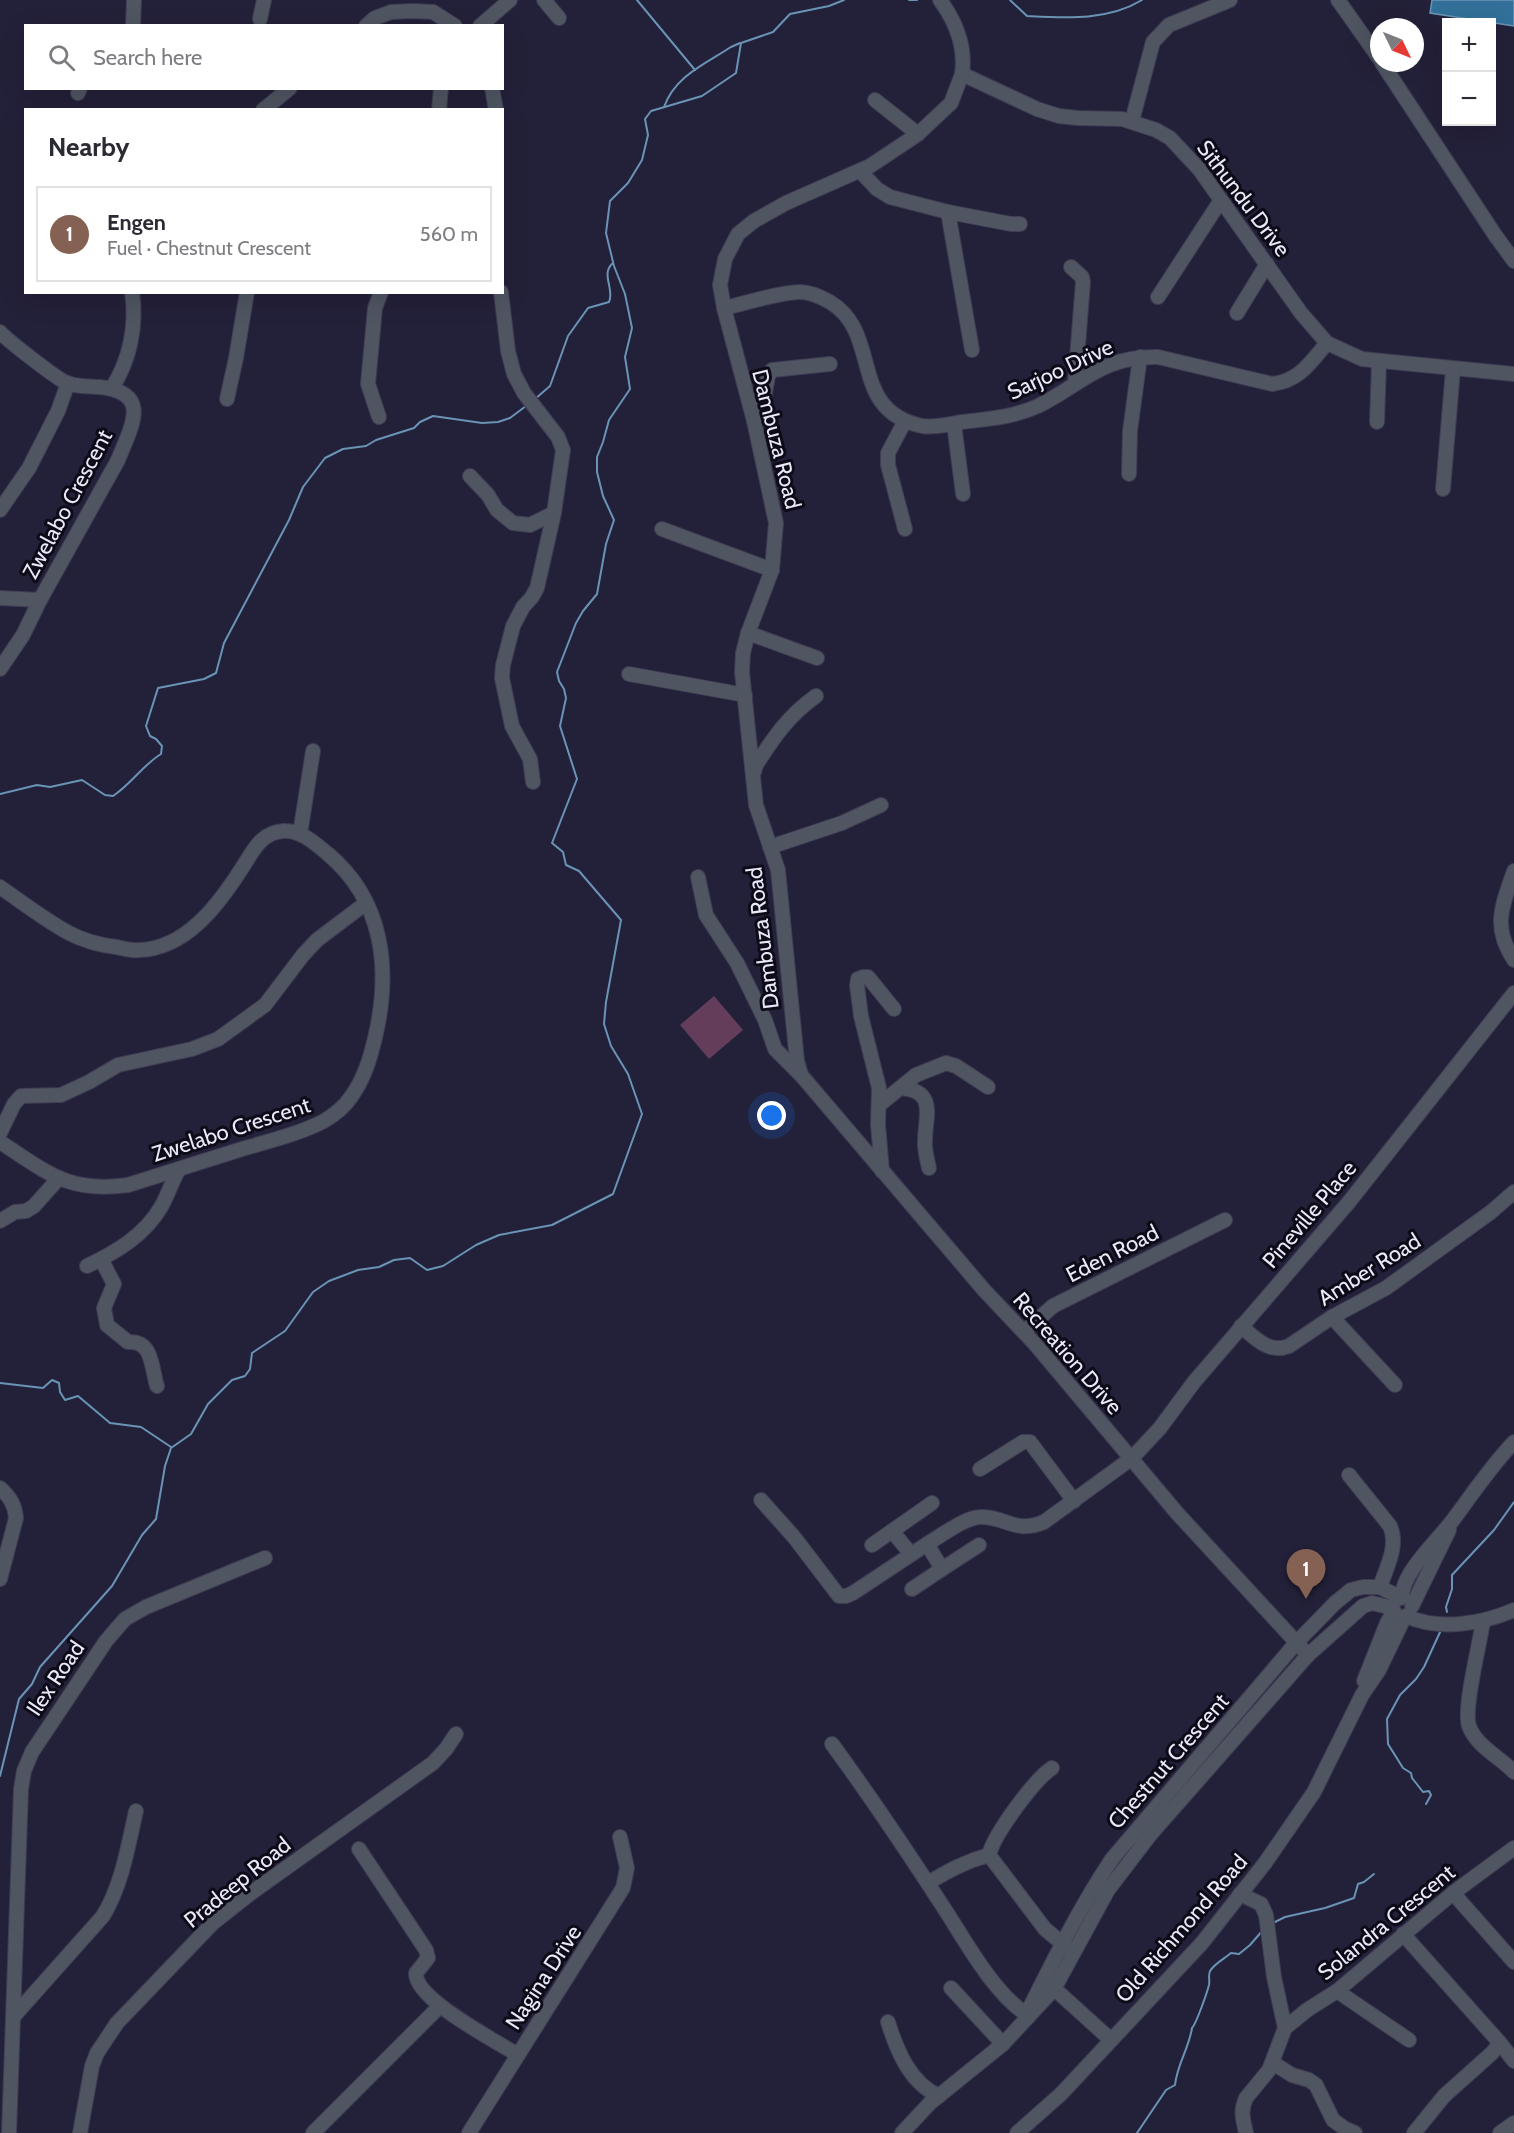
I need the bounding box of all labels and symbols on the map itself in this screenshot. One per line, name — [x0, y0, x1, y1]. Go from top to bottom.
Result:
north arrow — [1370, 18, 1424, 72]
street label: Sithundu Drive — [1191, 135, 1296, 262]
street label: Sarjoo Drive — [1003, 333, 1117, 406]
street label: Dambuza Road — [746, 366, 807, 512]
street label: Zwelabo Crescent — [17, 425, 118, 583]
street label: Dambuza Road — [740, 865, 785, 1011]
street label: Zwelabo Crescent — [149, 1091, 314, 1168]
your location — [757, 1101, 786, 1130]
street label: Pineville Place — [1257, 1155, 1362, 1274]
street label: Eden Road — [1061, 1219, 1163, 1288]
street label: Amber Road — [1313, 1227, 1426, 1312]
street label: Recreation Drive — [1007, 1287, 1128, 1420]
pin: 1 — [1286, 1550, 1326, 1599]
street label: Ilex Road — [21, 1636, 90, 1721]
street label: Chestnut Crescent — [1102, 1688, 1235, 1835]
street label: Pradeep Road — [179, 1831, 296, 1934]
street label: Old Richmond Road — [1110, 1849, 1253, 2008]
street label: Solandra Crescent — [1312, 1858, 1461, 1986]
street label: Nagina Drive — [500, 1920, 587, 2035]

